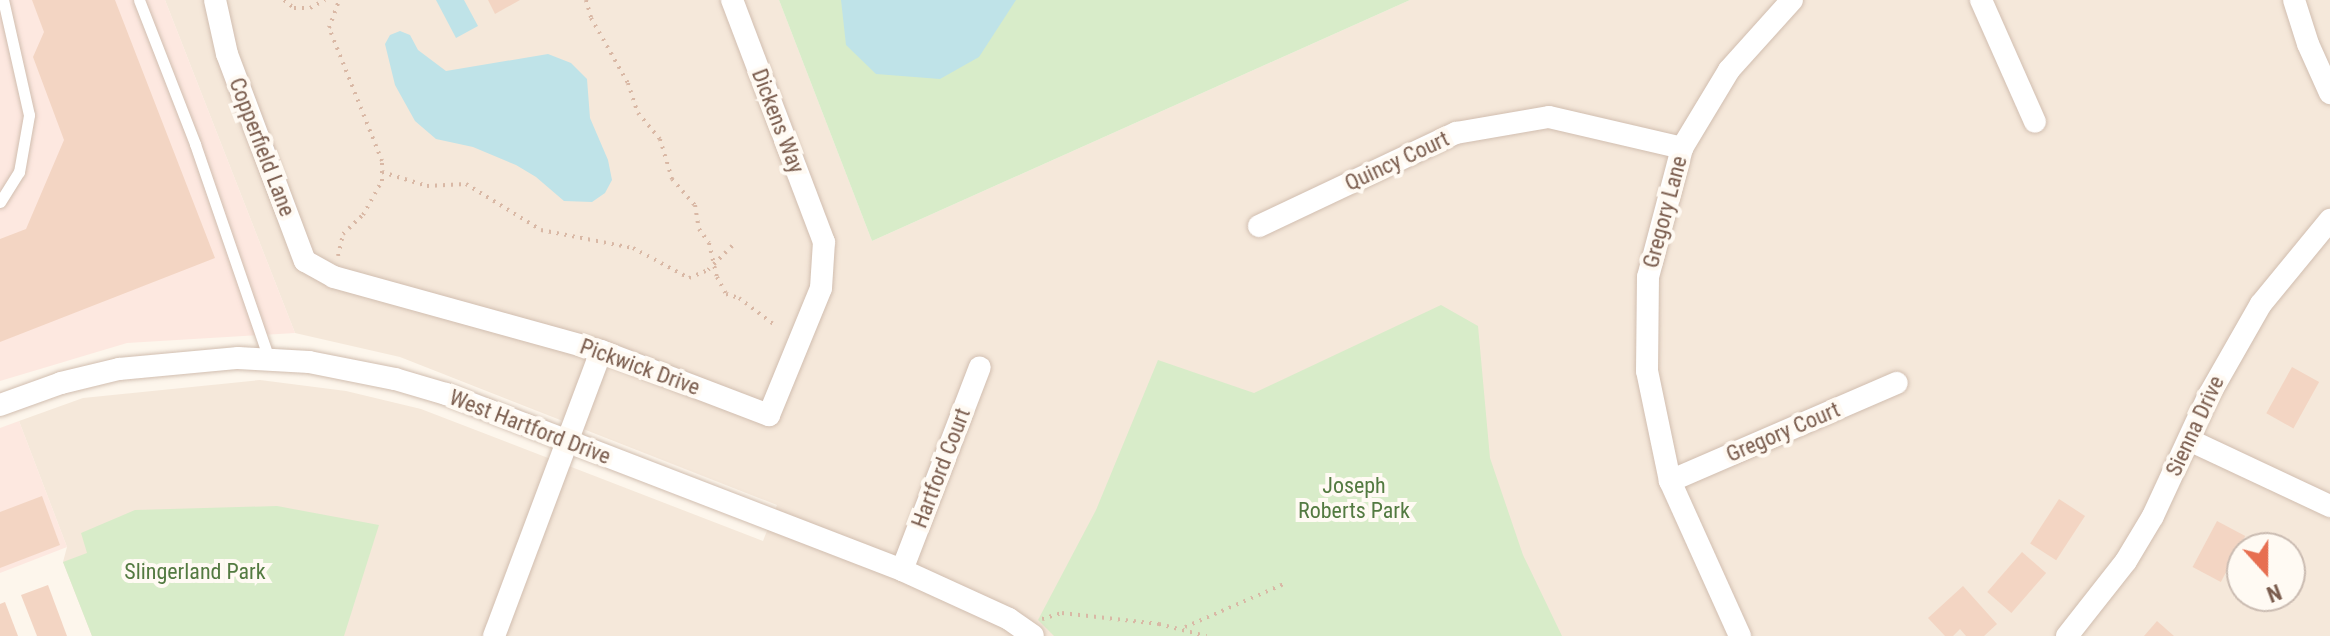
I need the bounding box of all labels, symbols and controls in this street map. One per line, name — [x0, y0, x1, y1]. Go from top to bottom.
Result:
street label: Dickens Way — [746, 65, 810, 177]
street label: Copperfield Lane — [223, 74, 301, 220]
street label: Quincy Court — [1341, 125, 1453, 197]
street label: Gregory Lane — [1637, 153, 1693, 271]
street label: Pickwick Drive — [576, 333, 704, 401]
street label: Sienna Drive — [2160, 372, 2230, 480]
street label: West Hartford Drive — [446, 384, 614, 470]
street label: Gregory Court — [1722, 396, 1844, 468]
street label: Hartford Court — [906, 404, 976, 532]
park label: Joseph Roberts Park — [1298, 472, 1410, 524]
north arrow — [2226, 532, 2306, 612]
park label: Slingerland Park — [124, 559, 266, 585]
text: N — [2263, 579, 2285, 607]

